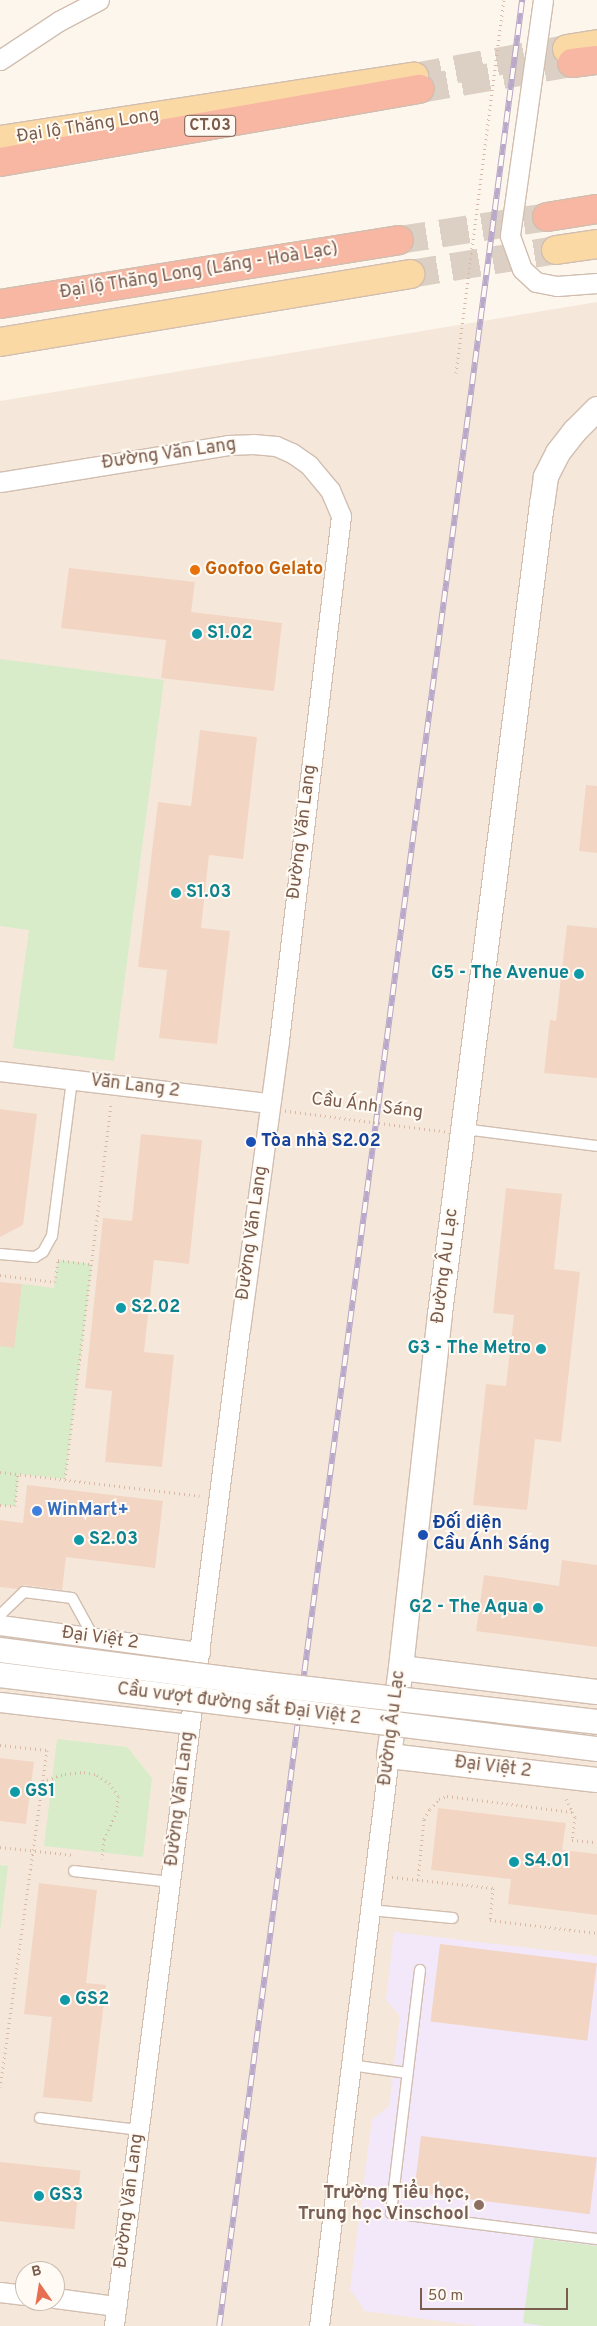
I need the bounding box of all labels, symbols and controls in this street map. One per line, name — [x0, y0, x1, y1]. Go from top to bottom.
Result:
street label: Đại lộ Thăng Long — [15, 105, 161, 149]
road number: CT.03 — [184, 112, 236, 140]
street label: Đại lộ Thăng Long (Láng - Hoà Lạc) — [58, 239, 340, 305]
street label: Đường Văn Lang — [100, 435, 238, 475]
place label: Goofoo Gelato — [205, 559, 323, 581]
marker: Goofoo Gelato — [189, 564, 201, 576]
place label: S1.02 — [207, 623, 253, 645]
marker: S1.02 — [191, 628, 203, 640]
street label: Đường Văn Lang — [284, 763, 322, 901]
place label: S1.03 — [186, 882, 231, 904]
marker: S1.03 — [170, 887, 182, 899]
place label: G5 - The Avenue — [430, 963, 569, 985]
marker: G5 - The Avenue — [573, 968, 585, 980]
street label: Văn Lang 2 — [89, 1071, 181, 1103]
street label: Cầu Ánh Sáng — [310, 1089, 424, 1125]
place label: Tòa nhà S2.02 — [261, 1131, 381, 1153]
marker: Tòa nhà S2.02 — [245, 1136, 257, 1148]
street label: Đường Văn Lang — [233, 1164, 273, 1302]
street label: Đường Âu Lạc — [428, 1207, 464, 1325]
place label: S2.02 — [131, 1297, 180, 1319]
marker: S2.02 — [115, 1302, 127, 1314]
place label: G3 - The Metro — [407, 1338, 531, 1360]
marker: G3 - The Metro — [535, 1343, 547, 1355]
place label: WinMart+ — [47, 1500, 129, 1522]
marker: WinMart+ — [31, 1505, 43, 1517]
place label: Đối diện Cầu Ánh Sáng — [433, 1514, 551, 1556]
place label: S2.03 — [89, 1529, 138, 1551]
marker: Đối diện Cầu Ánh Sáng — [417, 1529, 429, 1541]
marker: S2.03 — [73, 1534, 85, 1546]
place label: G2 - The Aqua — [408, 1597, 528, 1619]
marker: G2 - The Aqua — [532, 1602, 544, 1614]
street label: Đại Việt 2 — [60, 1623, 140, 1655]
street label: Đường Âu Lạc — [375, 1669, 411, 1787]
street label: Cầu vượt đường sắt Đại Việt 2 — [115, 1679, 363, 1731]
street label: Đường Văn Lang — [162, 1730, 200, 1868]
street label: Đại Việt 2 — [453, 1753, 533, 1783]
place label: GS1 — [25, 1781, 55, 1803]
marker: GS1 — [9, 1786, 21, 1798]
place label: S4.01 — [524, 1851, 570, 1873]
marker: S4.01 — [508, 1856, 520, 1868]
place label: GS2 — [75, 1989, 109, 2011]
marker: GS2 — [59, 1994, 71, 2006]
street label: Đường Văn Lang — [111, 2132, 149, 2270]
place label: Trường Tiểu học, Trung học Vinschool — [297, 2184, 469, 2226]
place label: GS3 — [49, 2185, 83, 2207]
marker: GS3 — [33, 2190, 45, 2202]
marker: Trường Tiểu học, Trung học Vinschool — [473, 2199, 485, 2211]
north arrow — [15, 2261, 65, 2311]
text: B — [30, 2263, 43, 2281]
scale bar — [422, 2278, 570, 2310]
text: 50 m — [428, 2287, 463, 2306]

